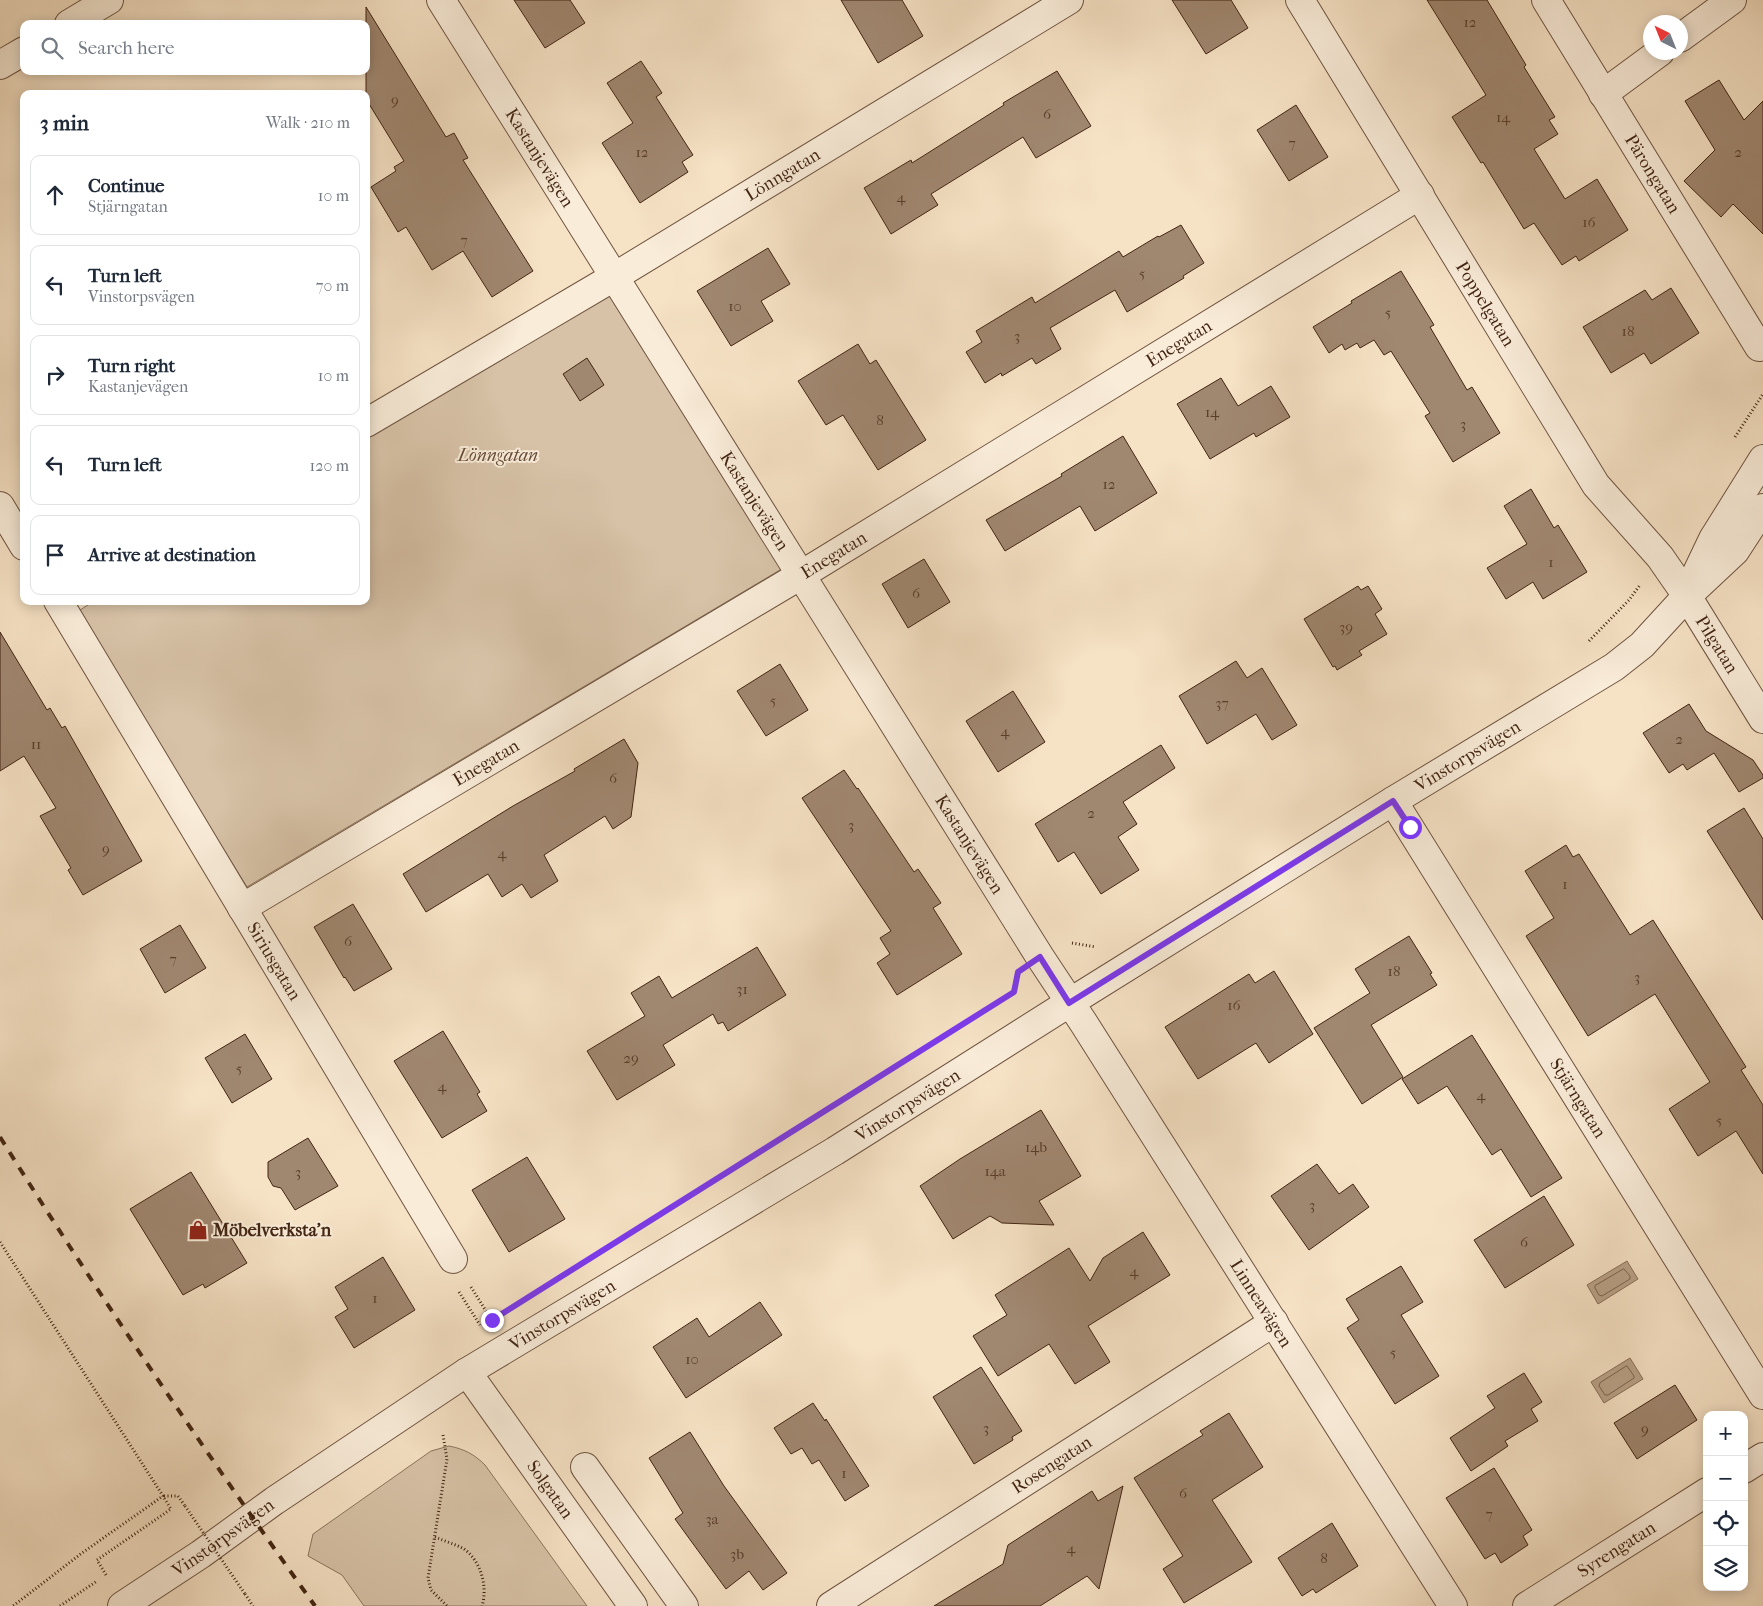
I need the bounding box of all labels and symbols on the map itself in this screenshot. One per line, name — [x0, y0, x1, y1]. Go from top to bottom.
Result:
house number: 12 — [1463, 13, 1477, 31]
north arrow — [1643, 15, 1688, 60]
house number: 9 — [391, 91, 399, 109]
street label: Kastanjevägen — [501, 104, 579, 212]
house number: 6 — [1043, 105, 1052, 123]
house number: 14 — [1496, 108, 1511, 126]
street label: Pärongatan — [1620, 130, 1685, 218]
house number: 7 — [1288, 134, 1296, 152]
house number: 12 — [635, 143, 649, 161]
street label: Lönngatan — [741, 143, 824, 205]
house number: 2 — [1734, 143, 1742, 161]
house number: 4 — [897, 188, 907, 206]
house number: 16 — [1582, 213, 1597, 231]
house number: 7 — [460, 231, 468, 249]
street label: Poppelgatan — [1451, 257, 1520, 351]
house number: 5 — [1139, 264, 1145, 282]
house number: 10 — [728, 297, 742, 315]
house number: 5 — [1385, 303, 1391, 321]
street label: Enegatan — [1142, 315, 1216, 371]
house number: 18 — [1622, 322, 1634, 340]
house number: 3 — [1014, 327, 1020, 345]
house number: 14 — [1205, 403, 1220, 421]
house number: 8 — [876, 411, 884, 429]
house number: 3 — [1460, 415, 1466, 433]
park label: Lönngatan — [456, 445, 538, 466]
street label: Kastanjevägen — [716, 448, 794, 555]
house number: 12 — [1102, 475, 1116, 493]
street label: Enegatan — [797, 527, 871, 583]
house number: 1 — [1548, 553, 1554, 571]
house number: 6 — [912, 584, 921, 602]
street label: Pilgatan — [1691, 612, 1743, 678]
house number: 39 — [1339, 618, 1353, 636]
house number: 5 — [770, 691, 776, 709]
house number: 37 — [1215, 694, 1229, 712]
street label: Vinstorpsvägen — [1410, 715, 1525, 797]
house number: 4 — [1001, 722, 1011, 740]
house number: 2 — [1675, 730, 1683, 748]
house number: 11 — [31, 735, 41, 753]
street label: Enegatan — [449, 735, 523, 790]
house number: 6 — [609, 769, 618, 787]
street label: Kastanjevägen — [931, 791, 1009, 898]
house number: 2 — [1087, 804, 1095, 822]
house number: 3 — [848, 816, 854, 834]
route start — [1399, 816, 1422, 839]
house number: 9 — [102, 840, 110, 858]
house number: 4 — [498, 844, 508, 862]
house number: 1 — [1562, 875, 1568, 893]
street label: Siriusgatan — [243, 918, 306, 1004]
house number: 6 — [344, 932, 353, 950]
house number: 7 — [169, 950, 177, 968]
house number: 18 — [1388, 962, 1400, 980]
house number: 3 — [1634, 968, 1640, 986]
house number: 31 — [736, 980, 748, 998]
house number: 16 — [1227, 996, 1242, 1014]
house number: 29 — [623, 1049, 639, 1067]
street label: Stjärngatan — [1545, 1054, 1611, 1142]
house number: 5 — [236, 1059, 242, 1077]
street label: Vinstorpsvägen — [850, 1064, 964, 1147]
house number: 4 — [438, 1077, 448, 1095]
house number: 4 — [1477, 1086, 1487, 1104]
house number: 5 — [1716, 1111, 1722, 1129]
house number: 14b — [1025, 1138, 1047, 1156]
house number: 14a — [984, 1162, 1007, 1180]
house number: 3 — [295, 1163, 301, 1181]
house number: 3 — [1309, 1196, 1315, 1214]
shop icon: Möbelverksta'n — [187, 1219, 209, 1241]
place label: Möbelverksta'n — [212, 1220, 332, 1241]
house number: 6 — [1520, 1233, 1529, 1251]
street label: Linneavägen — [1226, 1255, 1297, 1352]
house number: 4 — [1130, 1262, 1140, 1280]
street label: Vinstorpsvägen — [504, 1275, 620, 1355]
house number: 1 — [372, 1289, 378, 1307]
route end — [481, 1309, 504, 1332]
house number: 5 — [1390, 1343, 1396, 1361]
house number: 10 — [685, 1350, 699, 1368]
house number: 3 — [983, 1419, 989, 1437]
house number: 9 — [1641, 1420, 1649, 1438]
street label: Rosengatan — [1008, 1431, 1096, 1498]
street label: Solgatan — [523, 1456, 578, 1523]
house number: 1 — [841, 1464, 847, 1482]
house number: 6 — [1179, 1484, 1188, 1502]
street label: Vinstorpsvägen — [167, 1494, 278, 1581]
house number: 7 — [1485, 1505, 1493, 1523]
house number: 3a — [705, 1510, 720, 1528]
street label: Syrengatan — [1573, 1516, 1660, 1582]
house number: 4 — [1067, 1539, 1077, 1557]
house number: 3b — [730, 1545, 744, 1563]
house number: 8 — [1320, 1549, 1328, 1567]

